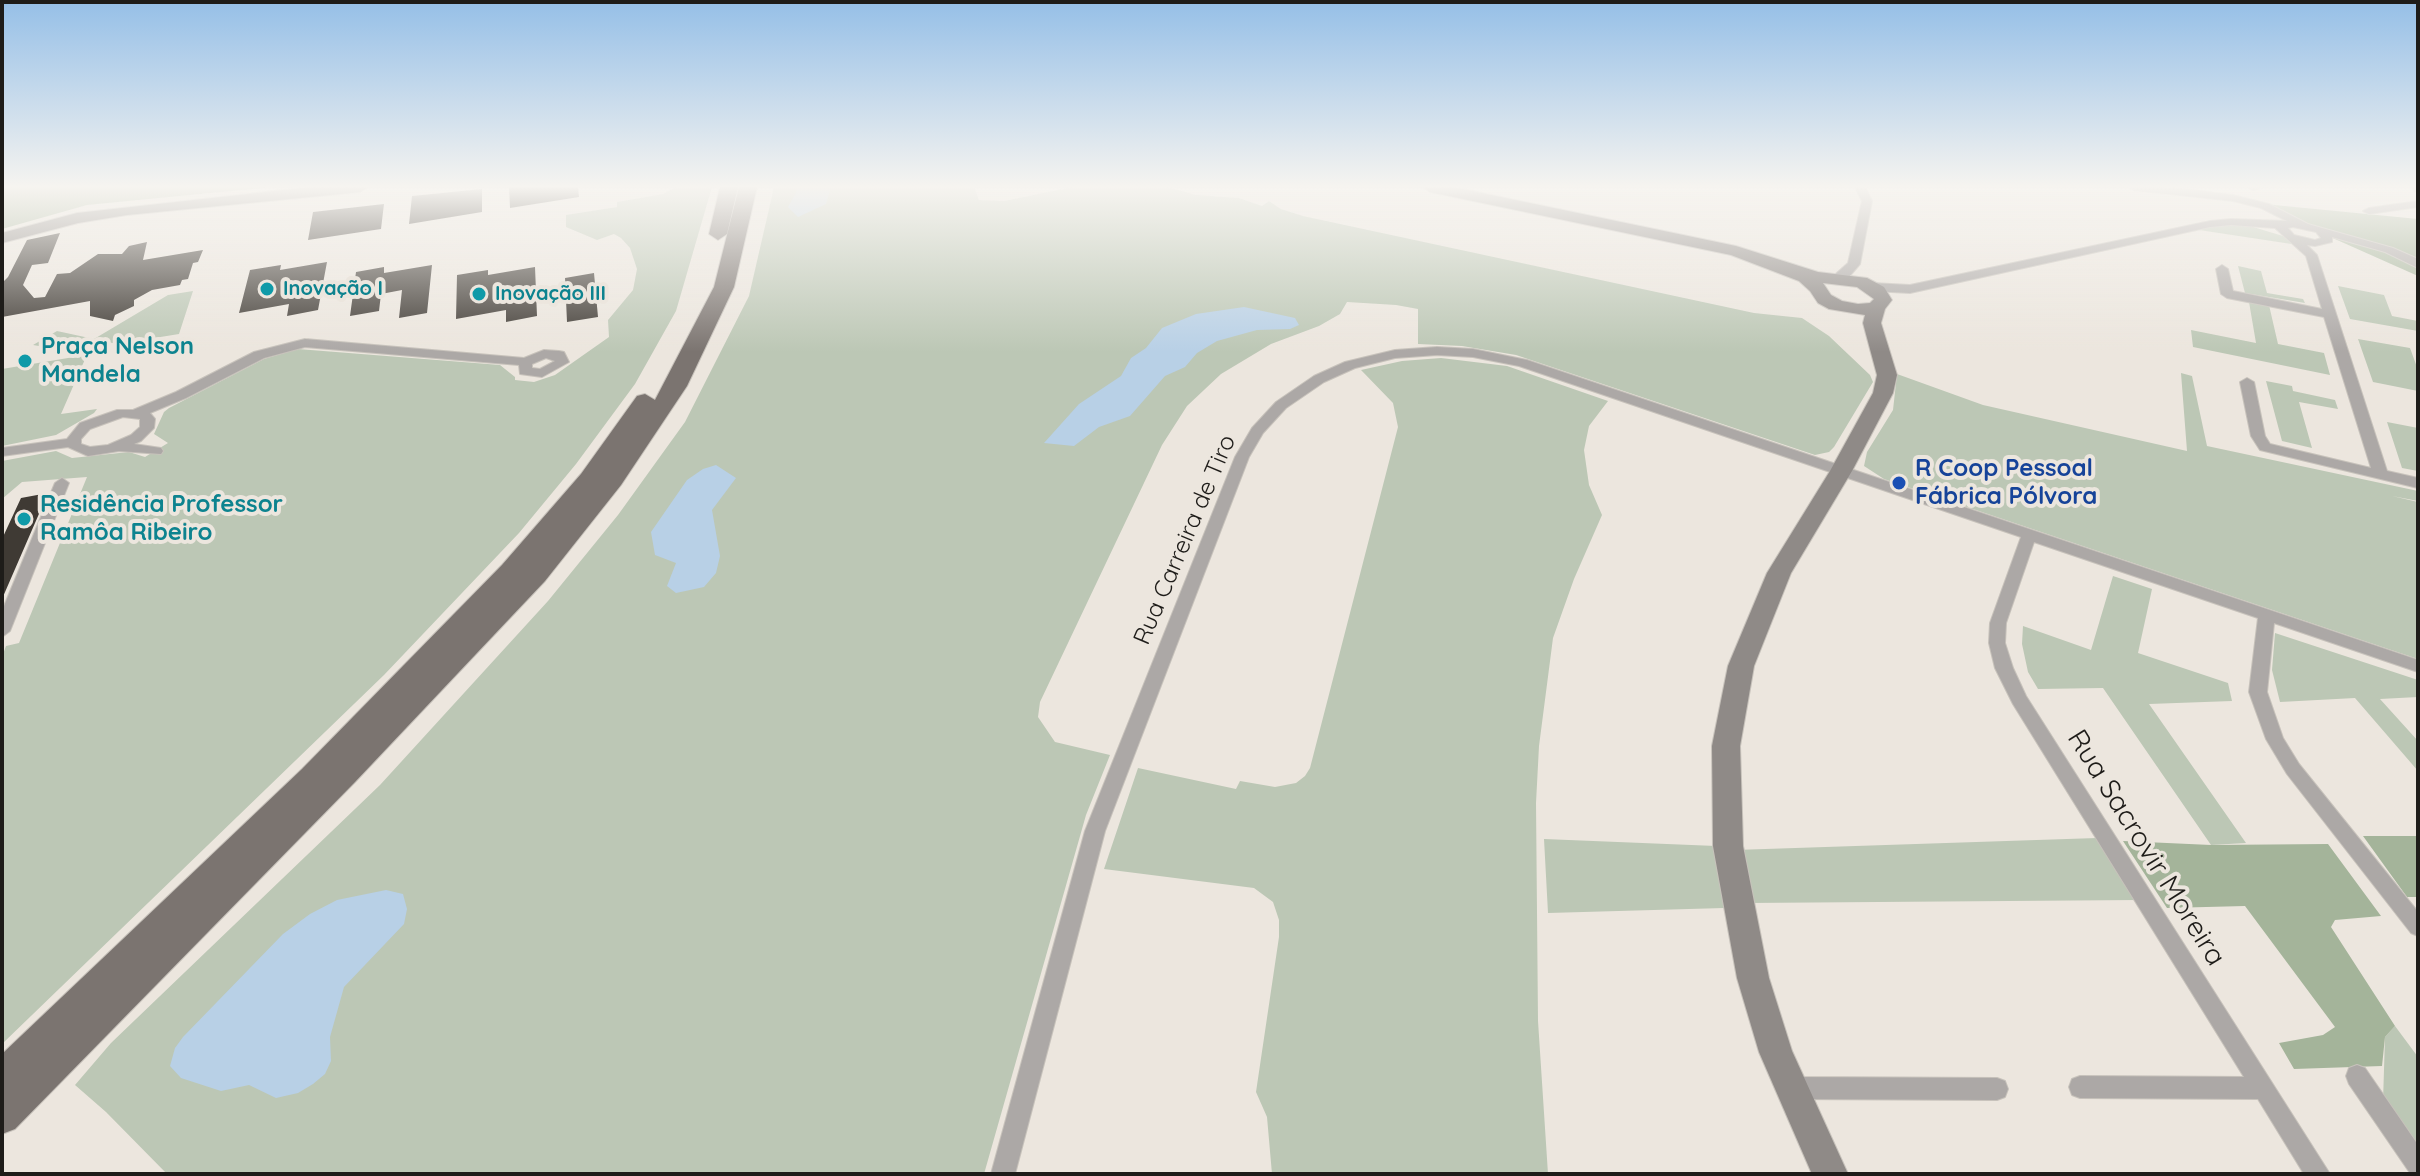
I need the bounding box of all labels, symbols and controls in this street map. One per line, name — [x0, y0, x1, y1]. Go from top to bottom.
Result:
place label: Inovação I — [283, 277, 383, 301]
marker: Inovação I — [258, 280, 276, 298]
place label: Inovação III — [495, 282, 606, 306]
marker: Inovação III — [470, 285, 488, 303]
place label: Praça Nelson Mandela — [41, 333, 194, 389]
marker: Praça Nelson Mandela — [16, 352, 34, 370]
street label: Rua Carreira de Tiro — [1128, 431, 1242, 649]
place label: R Coop Pessoal Fábrica Pólvora — [1915, 455, 2097, 511]
marker: R Coop Pessoal Fábrica Pólvora — [1890, 474, 1908, 492]
place label: Residência Professor Ramôa Ribeiro — [40, 491, 283, 547]
marker: Residência Professor Ramôa Ribeiro — [15, 510, 33, 528]
street label: Rua Sacrovir Moreira — [2060, 724, 2232, 972]

